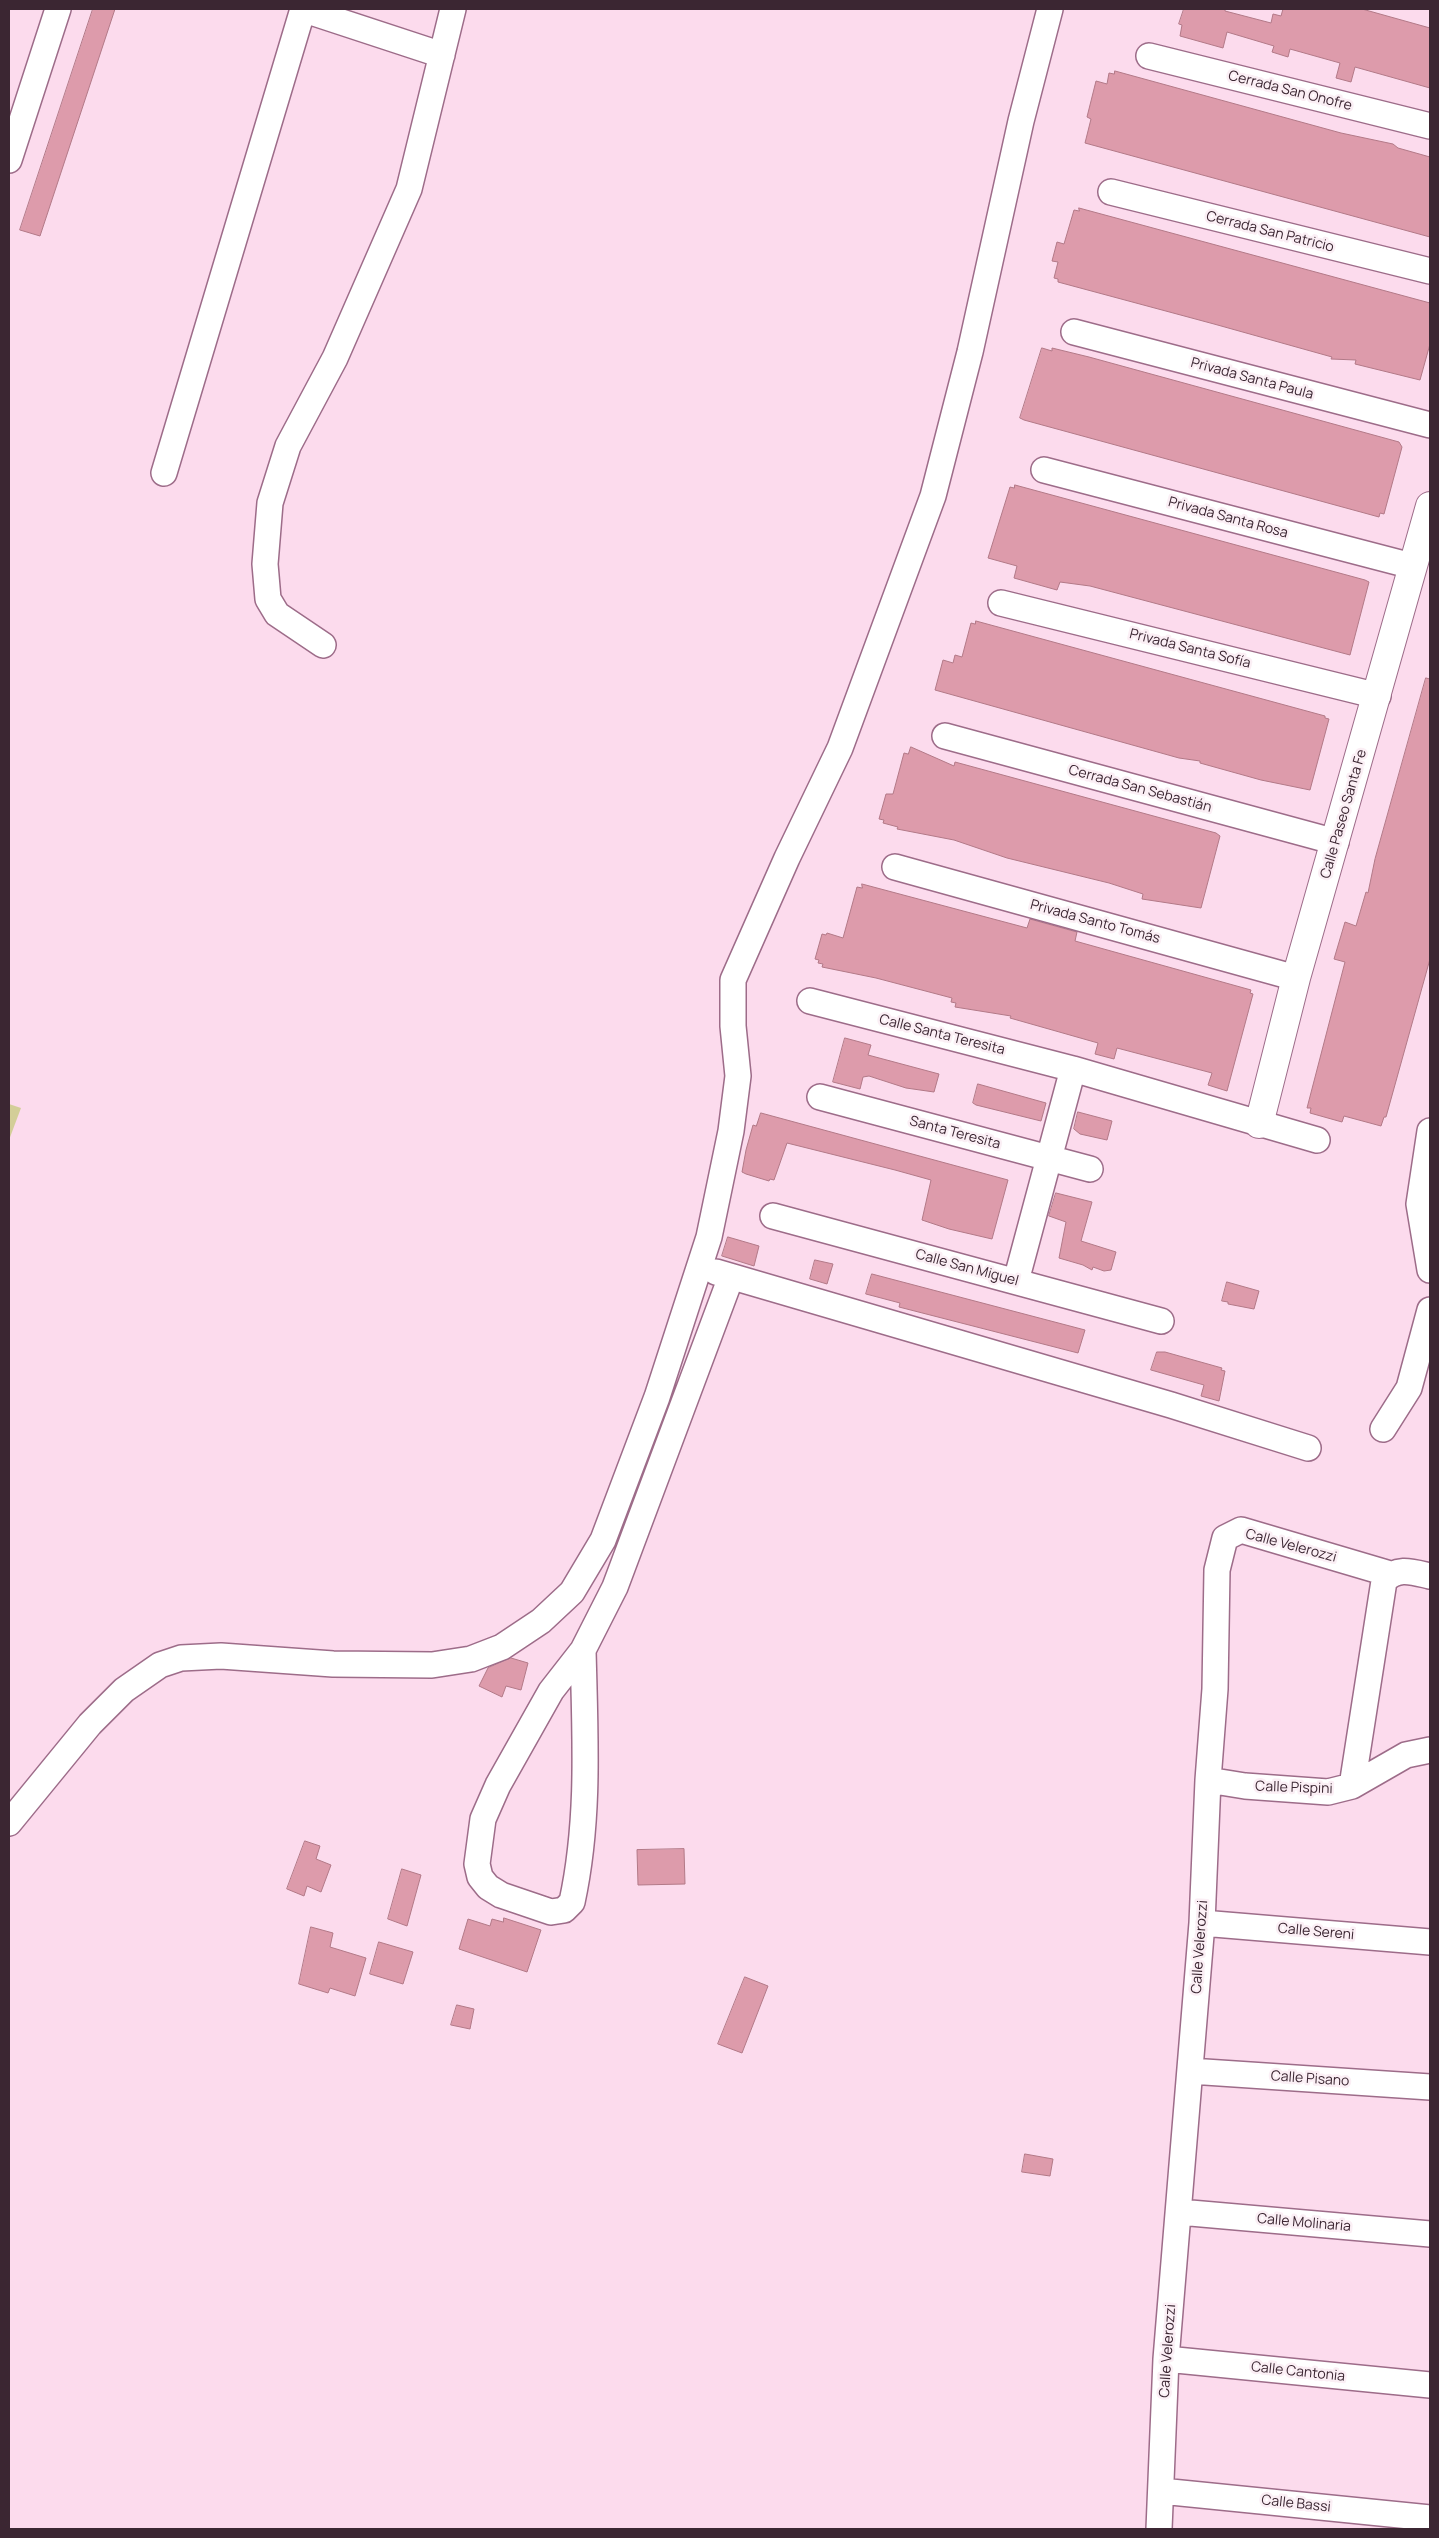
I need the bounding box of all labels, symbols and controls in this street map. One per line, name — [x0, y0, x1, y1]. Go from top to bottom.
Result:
street label: Cerrada San Onofre — [1226, 67, 1354, 115]
street label: Cerrada San Patricio — [1204, 208, 1336, 256]
street label: Privada Santa Paula — [1189, 355, 1315, 403]
street label: Privada Santa Rosa — [1166, 494, 1290, 542]
street label: Privada Santa Sofía — [1128, 626, 1252, 672]
street label: Calle Paseo Santa Fe — [1317, 747, 1371, 881]
street label: Cerrada San Sebastián — [1067, 762, 1213, 816]
street label: Privada Santo Tomás — [1028, 897, 1162, 947]
street label: Calle Santa Teresita — [878, 1011, 1006, 1059]
street label: Santa Teresita — [908, 1113, 1002, 1153]
street label: Calle San Miguel — [914, 1246, 1020, 1290]
street label: Calle Velerozzi — [1244, 1526, 1338, 1566]
street label: Calle Pispini — [1255, 1778, 1333, 1798]
street label: Calle Velerozzi — [1188, 1900, 1212, 1994]
street label: Calle Sereni — [1277, 1920, 1355, 1944]
street label: Calle Pisano — [1270, 2068, 1350, 2090]
street label: Calle Molinaria — [1256, 2211, 1352, 2235]
street label: Calle Velerozzi — [1156, 2304, 1180, 2398]
street label: Calle Cantonia — [1250, 2359, 1346, 2385]
street label: Calle Bassi — [1260, 2492, 1332, 2516]

